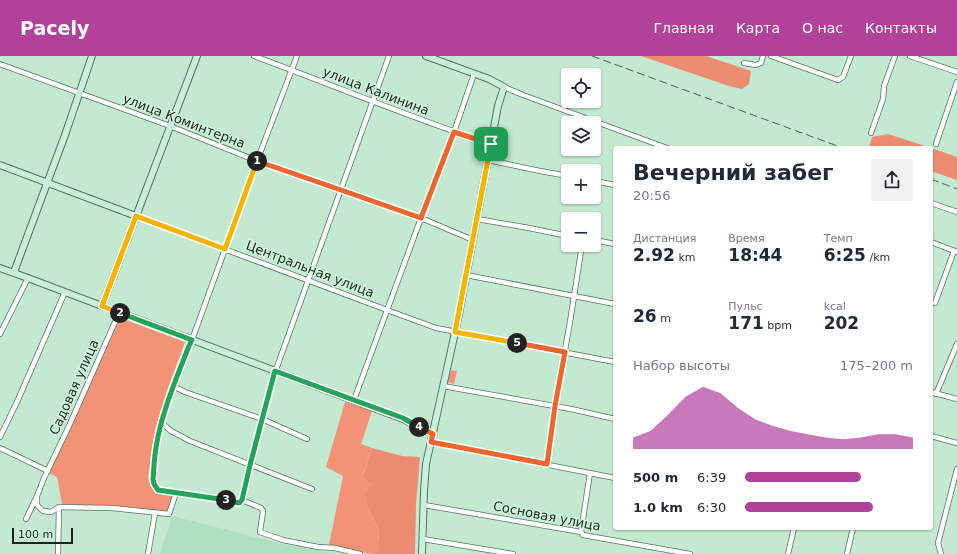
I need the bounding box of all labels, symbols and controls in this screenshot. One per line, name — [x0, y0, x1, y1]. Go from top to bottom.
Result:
text: Pacely — [20, 17, 89, 39]
text: Главная — [653, 20, 714, 36]
text: Карта — [736, 20, 780, 36]
text: О нас — [802, 20, 843, 36]
text: Контакты — [865, 20, 937, 36]
street label: улица Калинина — [321, 64, 431, 118]
map controls — [561, 68, 601, 252]
button: locate — [561, 68, 601, 108]
street label: улица Коминтерна — [121, 91, 247, 151]
button: layers — [561, 116, 601, 156]
pin — [474, 127, 508, 161]
icon: arrive — [480, 133, 502, 155]
pin: 1 — [247, 151, 267, 171]
text: 1 — [253, 154, 261, 167]
button: share — [871, 159, 913, 201]
text: Вечерний забег — [633, 160, 834, 185]
button: + — [561, 164, 601, 204]
text: 20:56 — [633, 188, 670, 203]
button: − — [561, 212, 601, 252]
text: Дистанция — [633, 232, 696, 245]
text: Время — [728, 232, 765, 245]
text: Темп — [824, 232, 853, 245]
street label: Центральная улица — [244, 238, 376, 300]
text: 2.92 — [633, 245, 675, 265]
text: 18:44 — [728, 245, 782, 265]
text: 6:25 — [824, 245, 866, 265]
text: km — [675, 251, 696, 264]
text: /km — [866, 251, 890, 264]
text: Пульс — [728, 300, 763, 313]
text: kcal — [824, 300, 846, 313]
pin: 2 — [110, 303, 130, 323]
text: 2 — [116, 306, 124, 319]
text: 26 — [633, 306, 657, 326]
text: m — [657, 312, 671, 325]
text: 171 — [728, 313, 764, 333]
text: 202 — [824, 313, 859, 333]
text: bpm — [764, 319, 792, 332]
pin: 5 — [507, 333, 527, 353]
text: 5 — [513, 336, 521, 349]
street label: Садовая улица — [46, 337, 102, 437]
text: Набор высоты — [633, 358, 730, 373]
text: 175–200 m — [840, 358, 913, 373]
pin: 4 — [409, 417, 429, 437]
text: 4 — [415, 420, 423, 433]
text: 500 m — [633, 470, 678, 485]
text: 6:39 — [697, 470, 726, 485]
pin: 3 — [216, 490, 236, 510]
text: 3 — [222, 493, 230, 506]
street label: Сосновая улица — [492, 498, 602, 534]
text: 1.0 km — [633, 500, 683, 515]
text: 6:30 — [697, 500, 726, 515]
scale bar — [12, 526, 73, 545]
text: 100 m — [18, 528, 53, 541]

